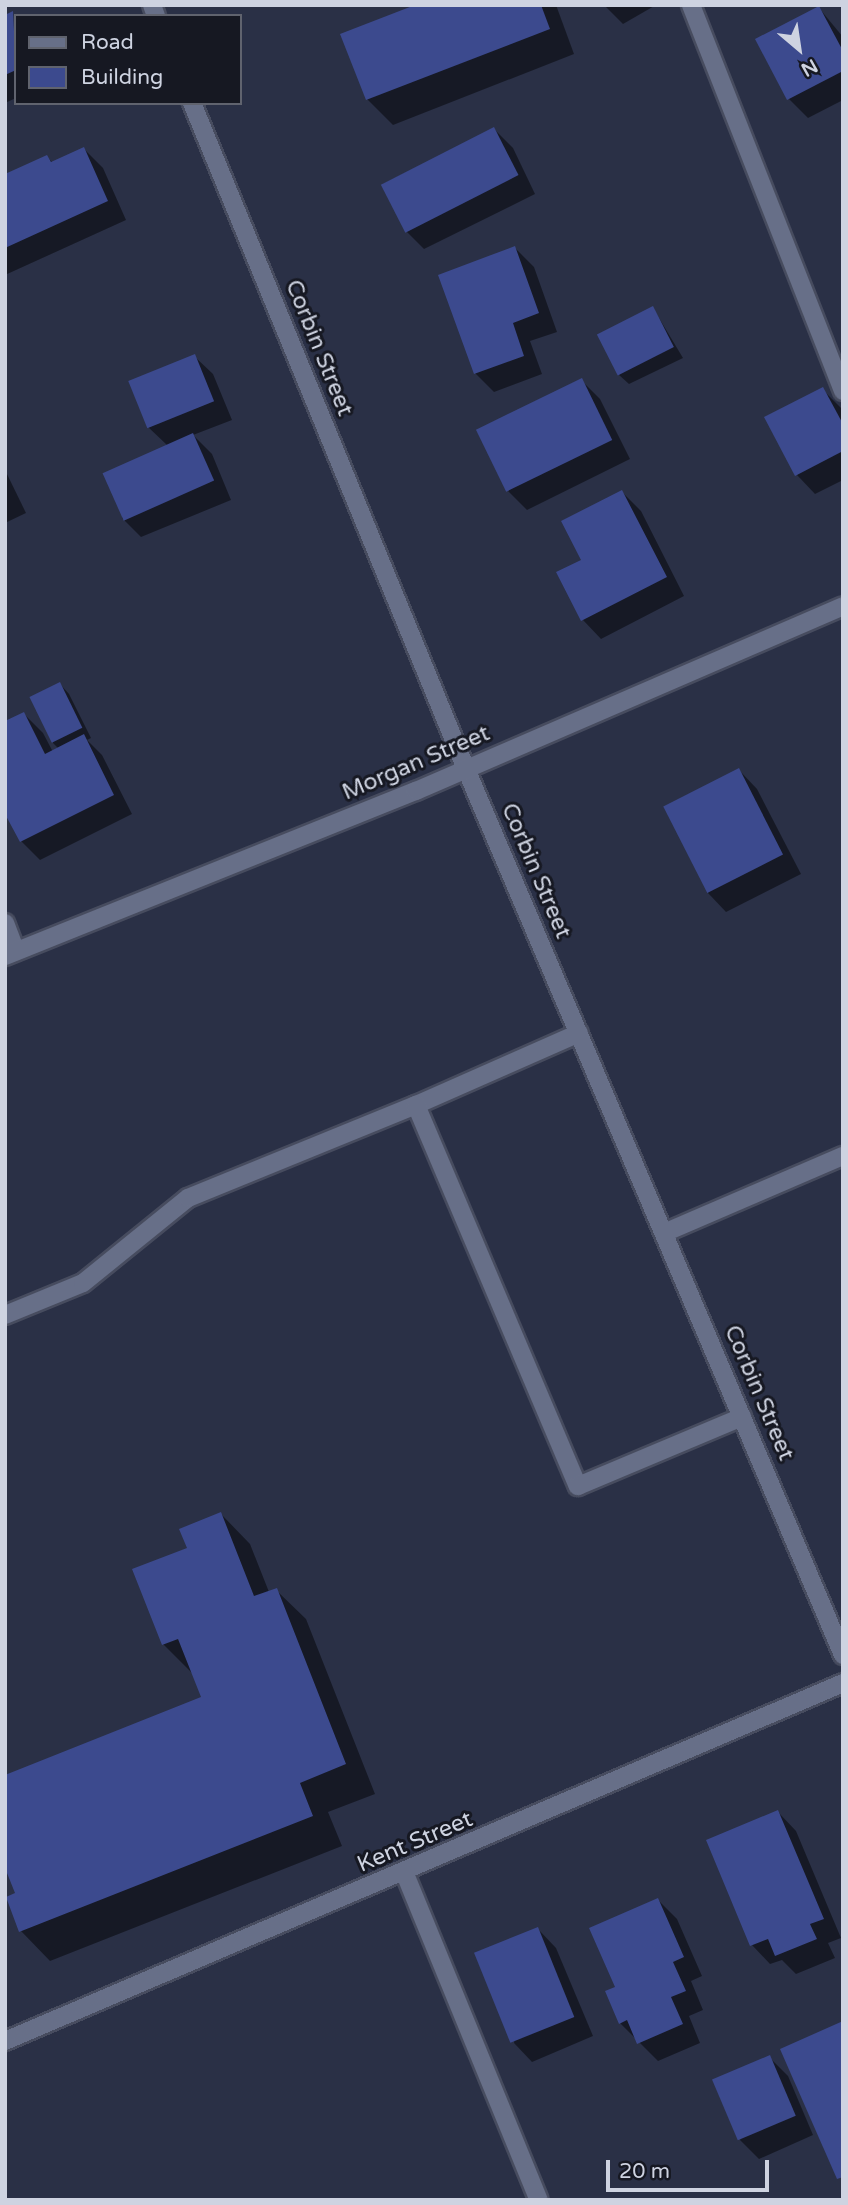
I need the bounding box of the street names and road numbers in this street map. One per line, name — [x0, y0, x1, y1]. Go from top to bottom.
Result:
street label: Corbin Street — [279, 276, 359, 420]
street label: Morgan Street — [338, 720, 494, 806]
street label: Corbin Street — [495, 799, 577, 943]
street label: Corbin Street — [718, 1321, 800, 1465]
street label: Kent Street — [353, 1805, 477, 1879]

